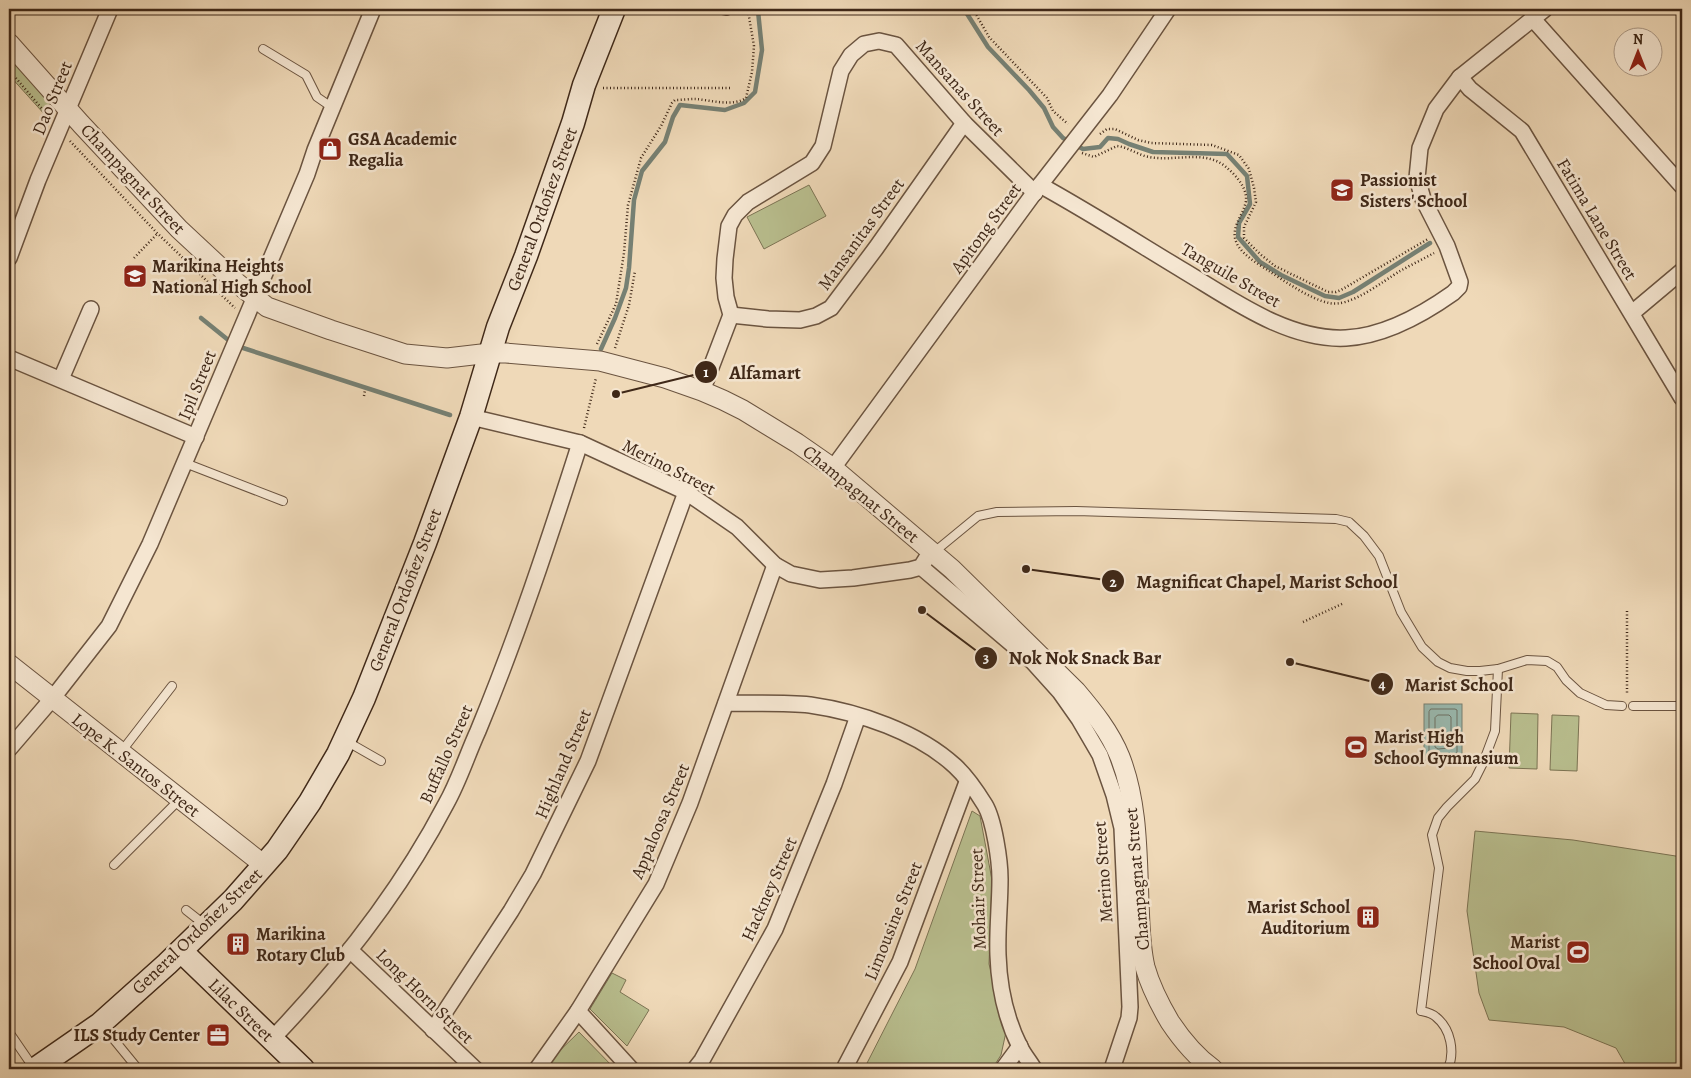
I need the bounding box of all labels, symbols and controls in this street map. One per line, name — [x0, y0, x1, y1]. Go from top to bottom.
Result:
north arrow — [1614, 28, 1664, 78]
text: N — [1633, 30, 1643, 49]
street label: Mansanas Street — [910, 35, 1010, 141]
street label: Dao Street — [26, 57, 78, 139]
street label: Champagnat Street — [75, 118, 191, 240]
street label: General Ordoñez Street — [501, 124, 583, 294]
place label: GSA Academic Regalia — [348, 127, 457, 172]
shop icon: GSA Academic Regalia — [317, 136, 343, 162]
street label: Fatima Lane Street — [1551, 154, 1643, 284]
place label: Passionist Sisters' School — [1360, 168, 1468, 213]
street label: Mansanitas Street — [812, 173, 910, 295]
school or university icon: Passionist Sisters' School — [1329, 177, 1355, 203]
street label: Apitong Street — [944, 178, 1027, 279]
street label: Tanguile Street — [1177, 237, 1285, 313]
place label: Marikina Heights National High School — [152, 254, 312, 299]
school or university icon: Marikina Heights National High School — [122, 263, 148, 289]
street label: Ipil Street — [172, 346, 222, 423]
callout: Alfamart — [694, 355, 810, 389]
text: Alfamart — [728, 360, 801, 386]
text: 1 — [703, 362, 709, 382]
street label: Merino Street — [618, 433, 720, 501]
street label: Champagnat Street — [798, 440, 924, 548]
street label: General Ordoñez Street — [363, 505, 447, 675]
callout: Magnificat Chapel, Marist School — [1101, 564, 1408, 598]
text: Magnificat Chapel, Marist School — [1136, 569, 1398, 595]
text: 2 — [1109, 572, 1117, 592]
callout: Nok Nok Snack Bar — [974, 641, 1172, 675]
text: Nok Nok Snack Bar — [1009, 645, 1162, 671]
text: 3 — [983, 648, 989, 668]
callout: Marist School — [1370, 667, 1524, 701]
text: Marist School — [1405, 672, 1513, 698]
text: 4 — [1378, 674, 1386, 694]
street label: Buffallo Street — [414, 701, 478, 807]
street label: Highland Street — [529, 705, 597, 823]
street label: Lope K. Santos Street — [67, 707, 205, 823]
place label: Marist High School Gymnasium — [1374, 725, 1519, 770]
sports icon: Marist High School Gymnasium — [1343, 734, 1369, 760]
street label: Appaloosa Street — [624, 760, 695, 883]
street label: Champagnat Street — [1119, 807, 1155, 951]
street label: Merino Street — [1087, 820, 1119, 924]
street label: Hackney Street — [735, 833, 803, 945]
street label: Mohair Street — [964, 848, 992, 950]
street label: Limousine Street — [858, 858, 928, 984]
street label: General Ordoñez Street — [127, 862, 268, 1000]
place label: Marist School Auditorium — [1247, 895, 1350, 940]
building icon: Marist School Auditorium — [1355, 904, 1381, 930]
place label: Marikina Rotary Club — [256, 922, 345, 967]
place label: Marist School Oval — [1473, 930, 1560, 975]
building icon: Marikina Rotary Club — [225, 931, 251, 957]
sports icon: Marist School Oval — [1565, 939, 1591, 965]
street label: Long Horn Street — [371, 943, 479, 1049]
street label: Lilac Street — [203, 973, 279, 1047]
office icon: ILS Study Center — [205, 1022, 231, 1048]
place label: ILS Study Center — [73, 1023, 201, 1047]

